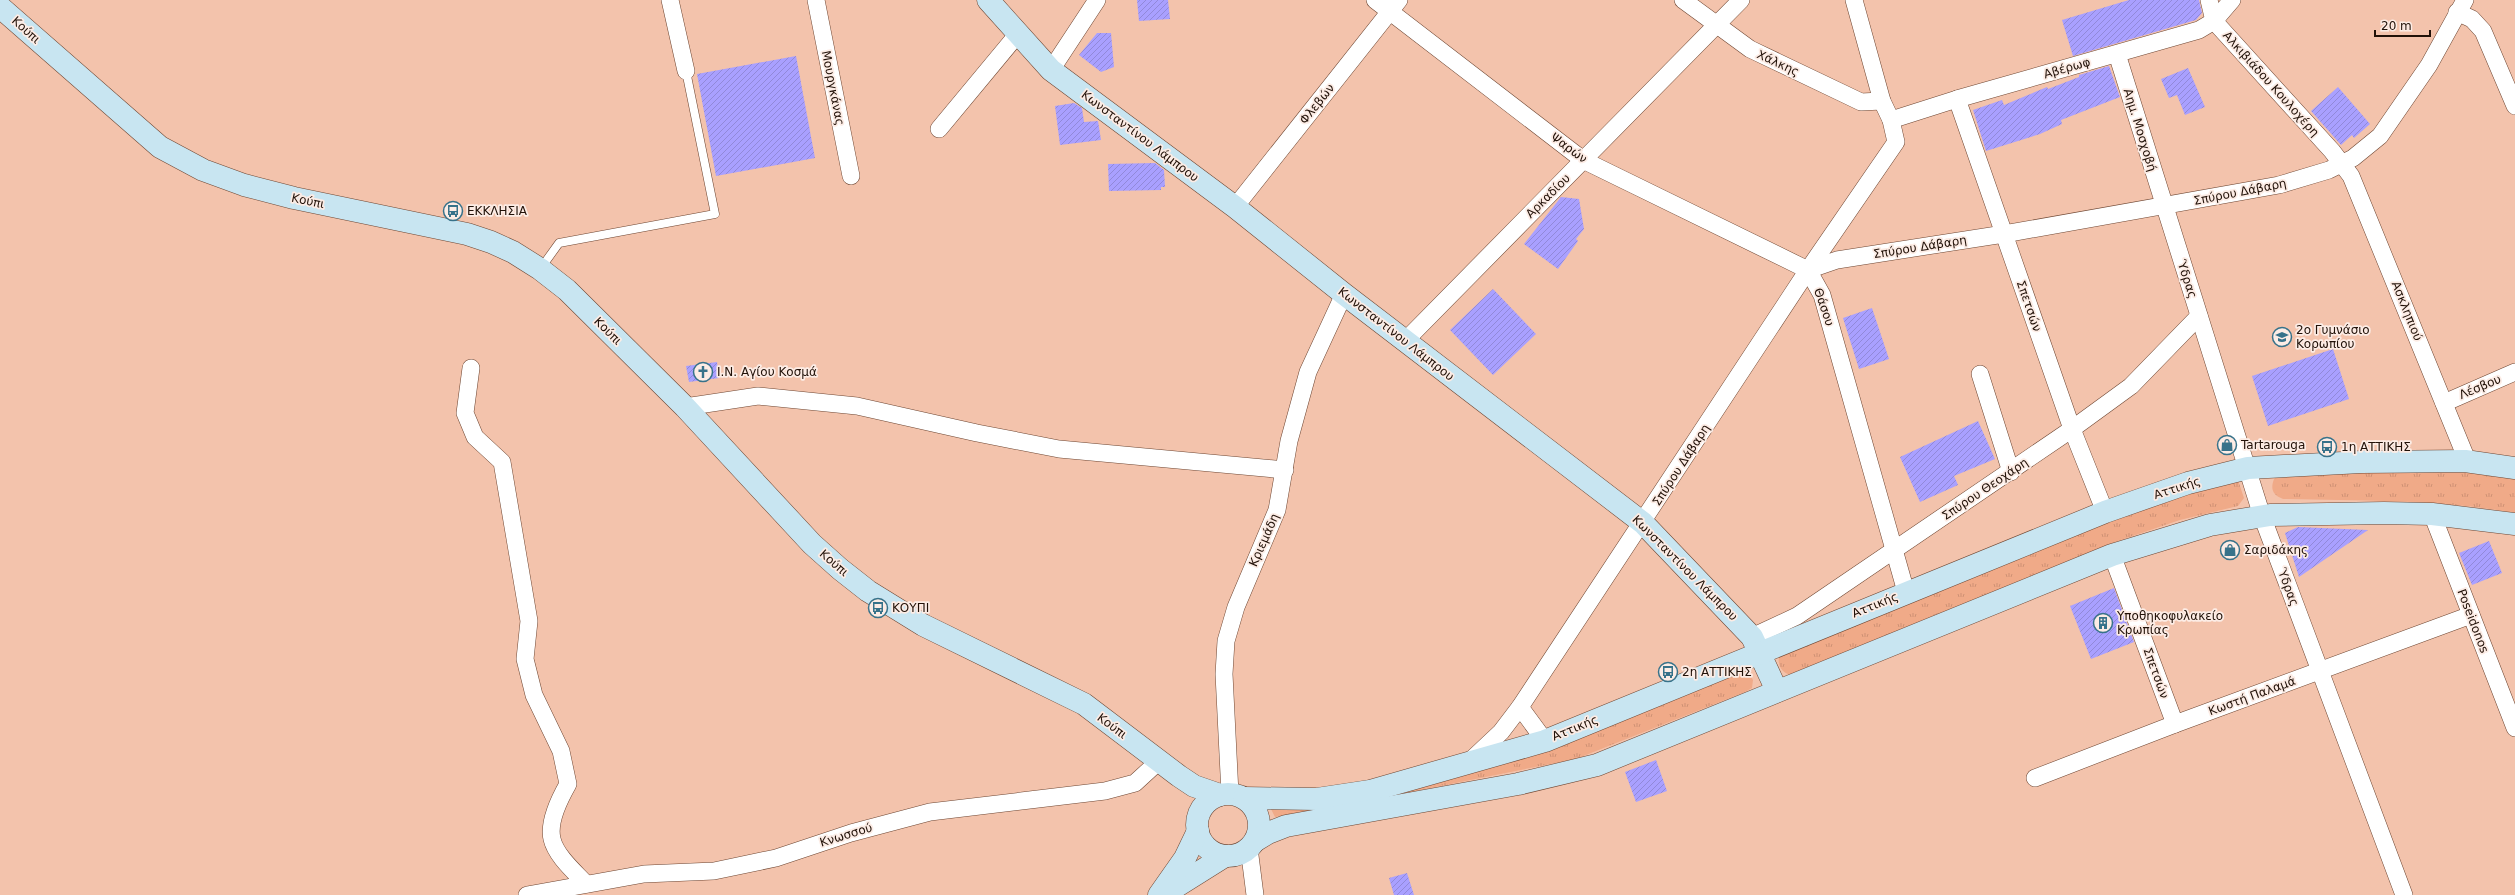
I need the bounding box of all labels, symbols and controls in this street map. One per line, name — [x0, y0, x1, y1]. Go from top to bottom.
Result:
scale bar — [2375, 12, 2430, 38]
street label: Κούπι — [9, 14, 43, 46]
text: 20 m — [2381, 19, 2412, 33]
street label: Αλκιβιάδου Κουλοχέρη — [2220, 28, 2322, 140]
street label: Χάλκης — [1755, 47, 1801, 79]
street label: Μουργκάνας — [819, 49, 847, 127]
street label: Αβέρωφ — [2042, 55, 2092, 81]
street label: Φλεβών — [1297, 81, 1338, 127]
street label: Κωνσταντίνου Λάμπρου — [1079, 87, 1201, 185]
street label: Αημ. Μοσχοβή — [2121, 87, 2159, 173]
street label: Ψαρών — [1548, 130, 1590, 166]
street label: Αρκαδίου — [1523, 171, 1573, 221]
street label: Σπύρου Δάβαρη — [2192, 176, 2288, 208]
street label: Κούπι — [290, 191, 326, 211]
bus stop icon: ΕΚΚΛΗΣΙΑ — [442, 200, 464, 222]
place label: ΕΚΚΛΗΣΙΑ — [467, 204, 528, 218]
street label: Σπύρου Δάβαρη — [1872, 233, 1968, 261]
street label: Ύδρας — [2174, 257, 2200, 300]
street label: Σπετσών — [2014, 279, 2044, 334]
street label: Ασκληπιού — [2389, 279, 2425, 343]
street label: Κωνσταντίνου Λάμπρου — [1335, 284, 1457, 384]
street label: Θάσου — [1811, 286, 1837, 328]
street label: Κούπι — [591, 314, 625, 348]
place label: 2ο Γυμνάσιο Κορωπίου — [2296, 323, 2370, 351]
school or university icon: 2ο Γυμνάσιο Κορωπίου — [2271, 326, 2293, 348]
church icon: Ι.Ν. Αγίου Κοσμά — [692, 361, 714, 383]
place label: Ι.Ν. Αγίου Κοσμά — [717, 365, 817, 379]
street label: Λέσβου — [2457, 372, 2503, 402]
street label: Σπύρου Δάβαρη — [1649, 422, 1713, 508]
shop icon: Tartarouga — [2216, 434, 2238, 456]
bus stop icon: 1η ΑΤΤΙΚΗΣ — [2316, 436, 2338, 458]
place label: Tartarouga — [2240, 438, 2305, 452]
place label: 1η ΑΤΤΙΚΗΣ — [2341, 440, 2411, 454]
street label: Σπύρου Θεοχάρη — [1939, 455, 2031, 523]
street label: Αττικής — [2152, 474, 2202, 502]
street label: Κριεμάδη — [1246, 511, 1282, 569]
street label: Κωνσταντίνου Λάμπρου — [1629, 512, 1741, 624]
shop icon: Σαριδάκης — [2219, 539, 2241, 561]
place label: Σαριδάκης — [2244, 543, 2308, 557]
street label: Κούπι — [817, 547, 851, 579]
street label: Ύδρας — [2274, 565, 2302, 608]
street label: Poseidonos — [2454, 587, 2492, 655]
street label: Αττικής — [1850, 589, 1900, 621]
bus stop icon: ΚΟΥΠΙ — [867, 597, 889, 619]
place label: ΚΟΥΠΙ — [892, 601, 929, 615]
place label: Υποθηκοφυλακείο Κρωπίας — [2116, 609, 2223, 637]
building icon: Υποθηκοφυλακείο Κρωπίας — [2092, 612, 2114, 634]
street label: Σπετσών — [2140, 646, 2172, 701]
bus stop icon: 2η ΑΤΤΙΚΗΣ — [1657, 661, 1679, 683]
place label: 2η ΑΤΤΙΚΗΣ — [1682, 665, 1752, 679]
street label: Κωστή Παλαμά — [2207, 674, 2298, 718]
street label: Κούπι — [1094, 710, 1130, 742]
street label: Αττικής — [1550, 712, 1600, 744]
street label: Κνωσσού — [818, 820, 874, 850]

